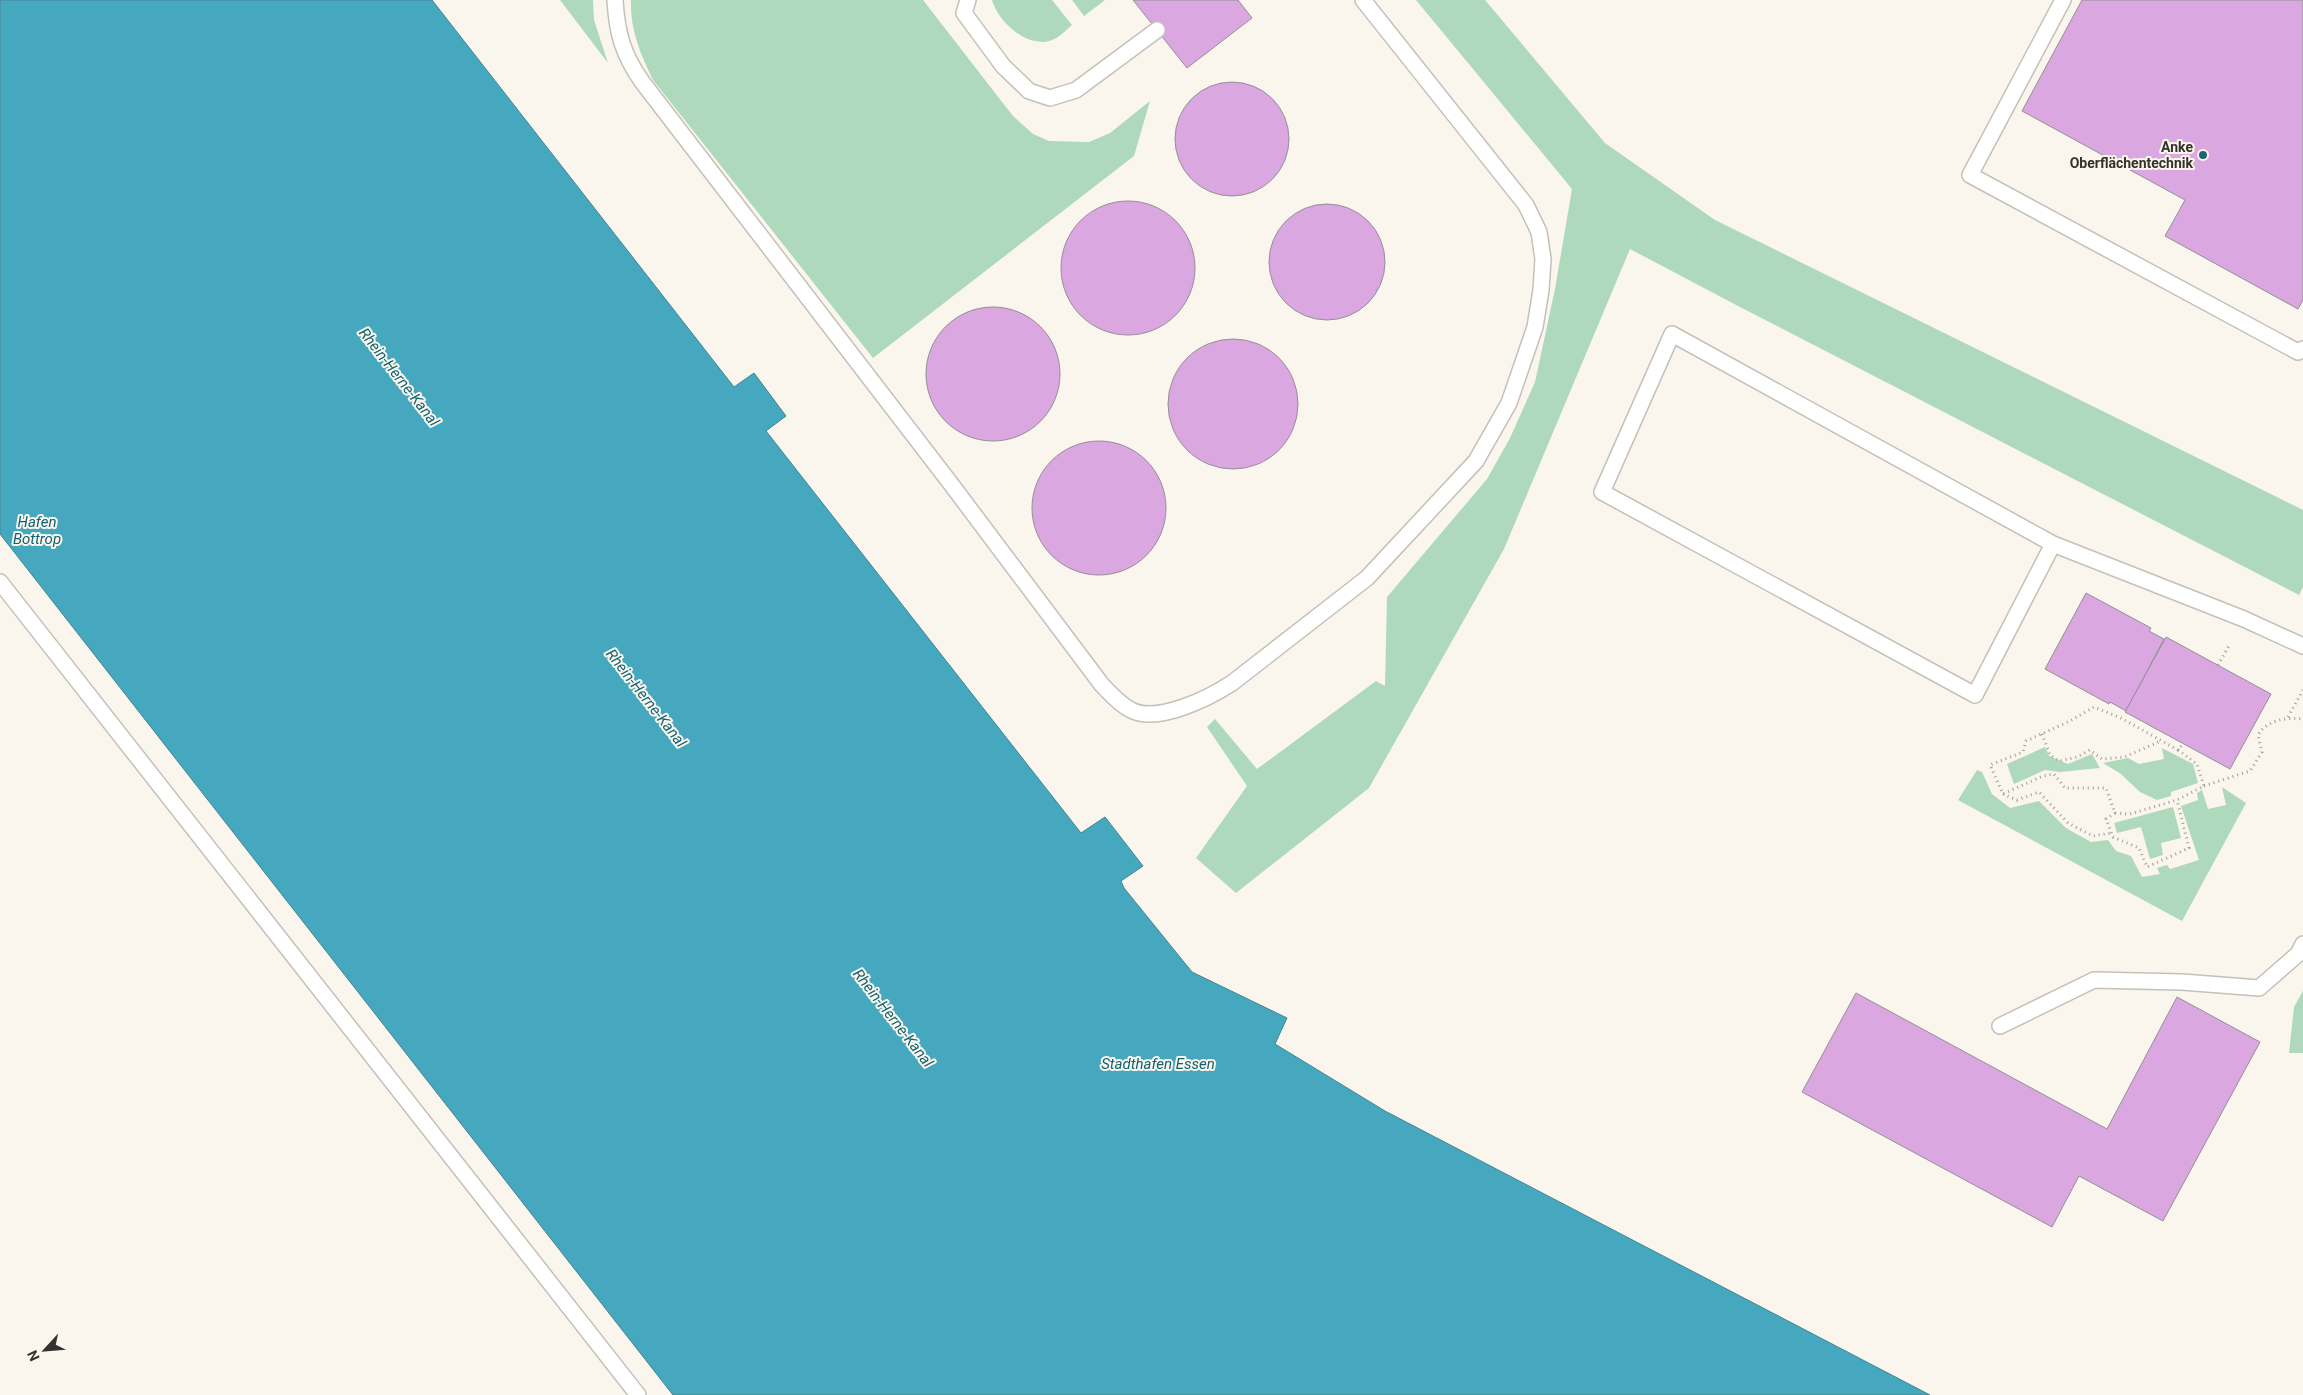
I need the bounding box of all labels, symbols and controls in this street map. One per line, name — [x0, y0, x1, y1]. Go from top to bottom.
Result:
place label: Anke Oberflächentechnik — [2070, 139, 2194, 171]
marker: Anke Oberflächentechnik — [2197, 149, 2209, 161]
water label: Rhein-Herne-Kanal — [355, 324, 443, 430]
water label: Hafen Bottrop — [13, 513, 61, 548]
water label: Rhein-Herne-Kanal — [602, 645, 690, 751]
water label: Rhein-Herne-Kanal — [849, 965, 937, 1071]
water label: Stadthafen Essen — [1101, 1055, 1215, 1073]
north arrow — [20, 1325, 70, 1375]
text: N — [24, 1348, 43, 1364]

